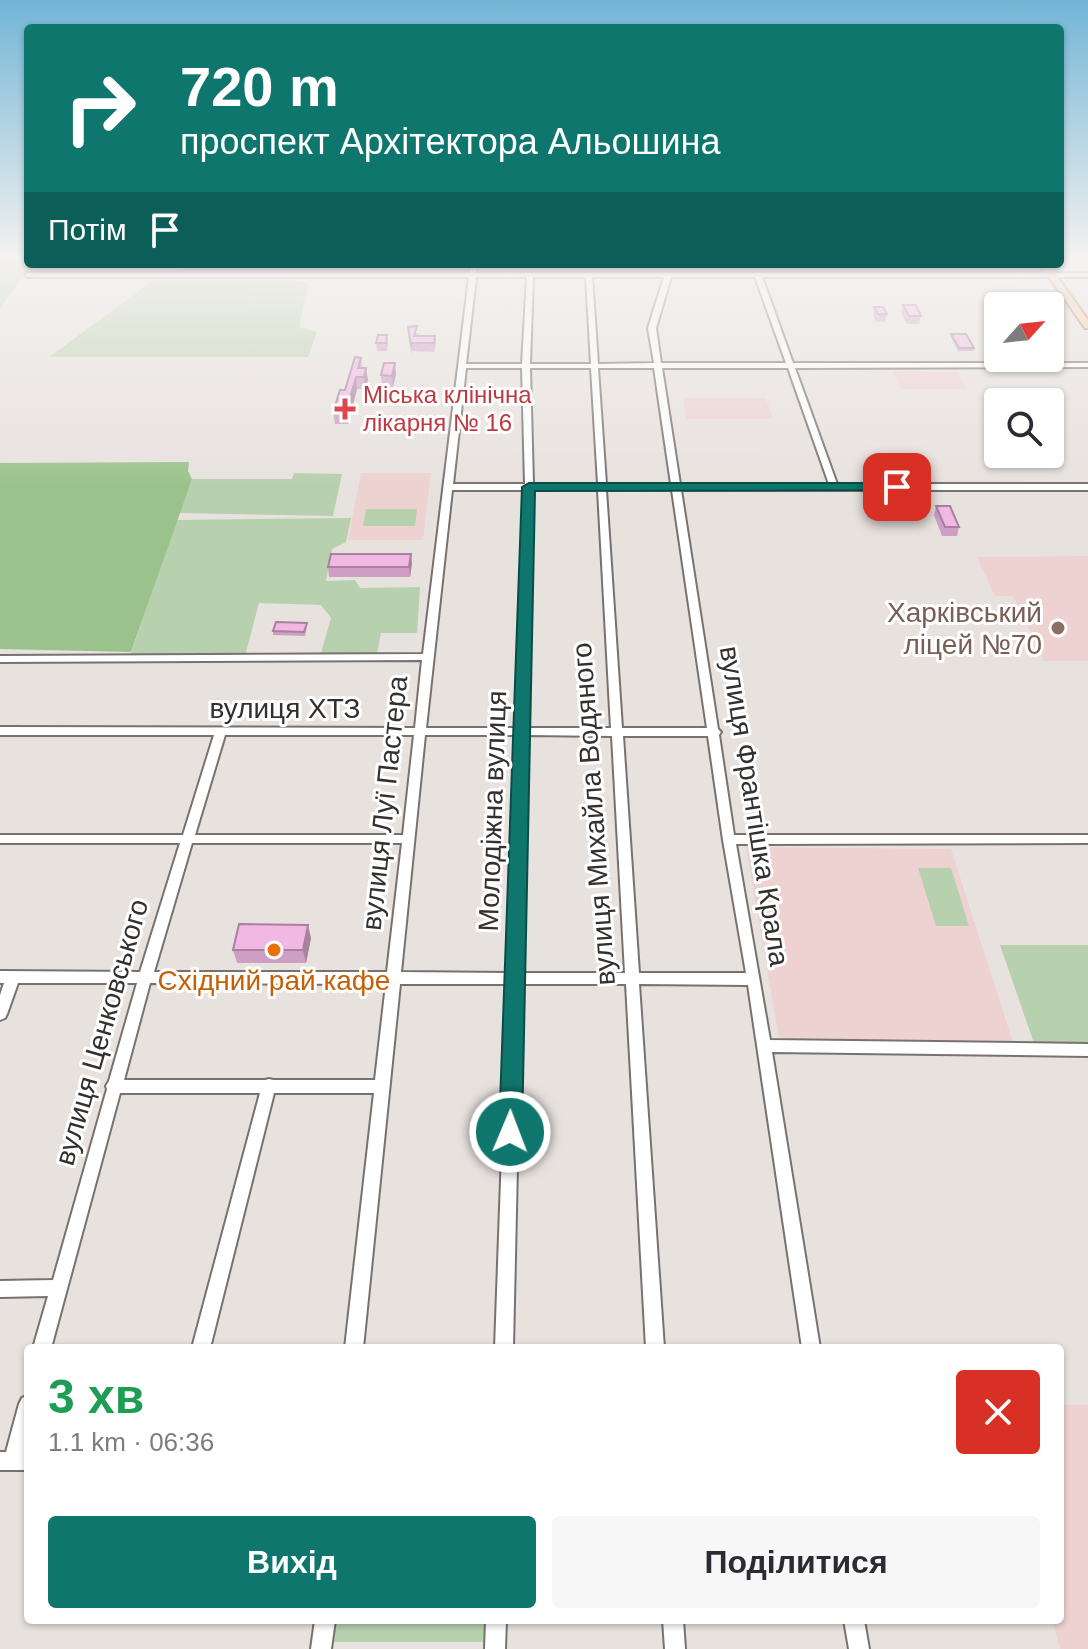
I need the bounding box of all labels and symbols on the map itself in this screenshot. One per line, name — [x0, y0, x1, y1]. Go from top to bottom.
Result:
north arrow — [984, 292, 1064, 372]
place label: Міська клінічна лікарня № 16 — [363, 381, 532, 436]
marker: Міська клінічна лікарня № 16 — [334, 398, 356, 420]
pin — [863, 453, 931, 521]
place label: Харківський ліцей №70 — [887, 597, 1042, 660]
marker: Харківський ліцей №70 — [1049, 619, 1067, 637]
street label: вулиця Михайла Водяного — [566, 642, 621, 986]
street label: вулиця Франтішка Крала — [714, 644, 795, 969]
street label: вулиця Луї Пастера — [356, 674, 413, 932]
street label: Молодіжна вулиця — [473, 690, 512, 932]
street label: вулиця ХТЗ — [210, 693, 360, 724]
street label: вулиця Ценковського — [49, 896, 154, 1169]
marker: Східний рай кафе — [265, 941, 283, 959]
place label: Східний рай кафе — [158, 965, 390, 996]
position arrow — [468, 1090, 552, 1174]

